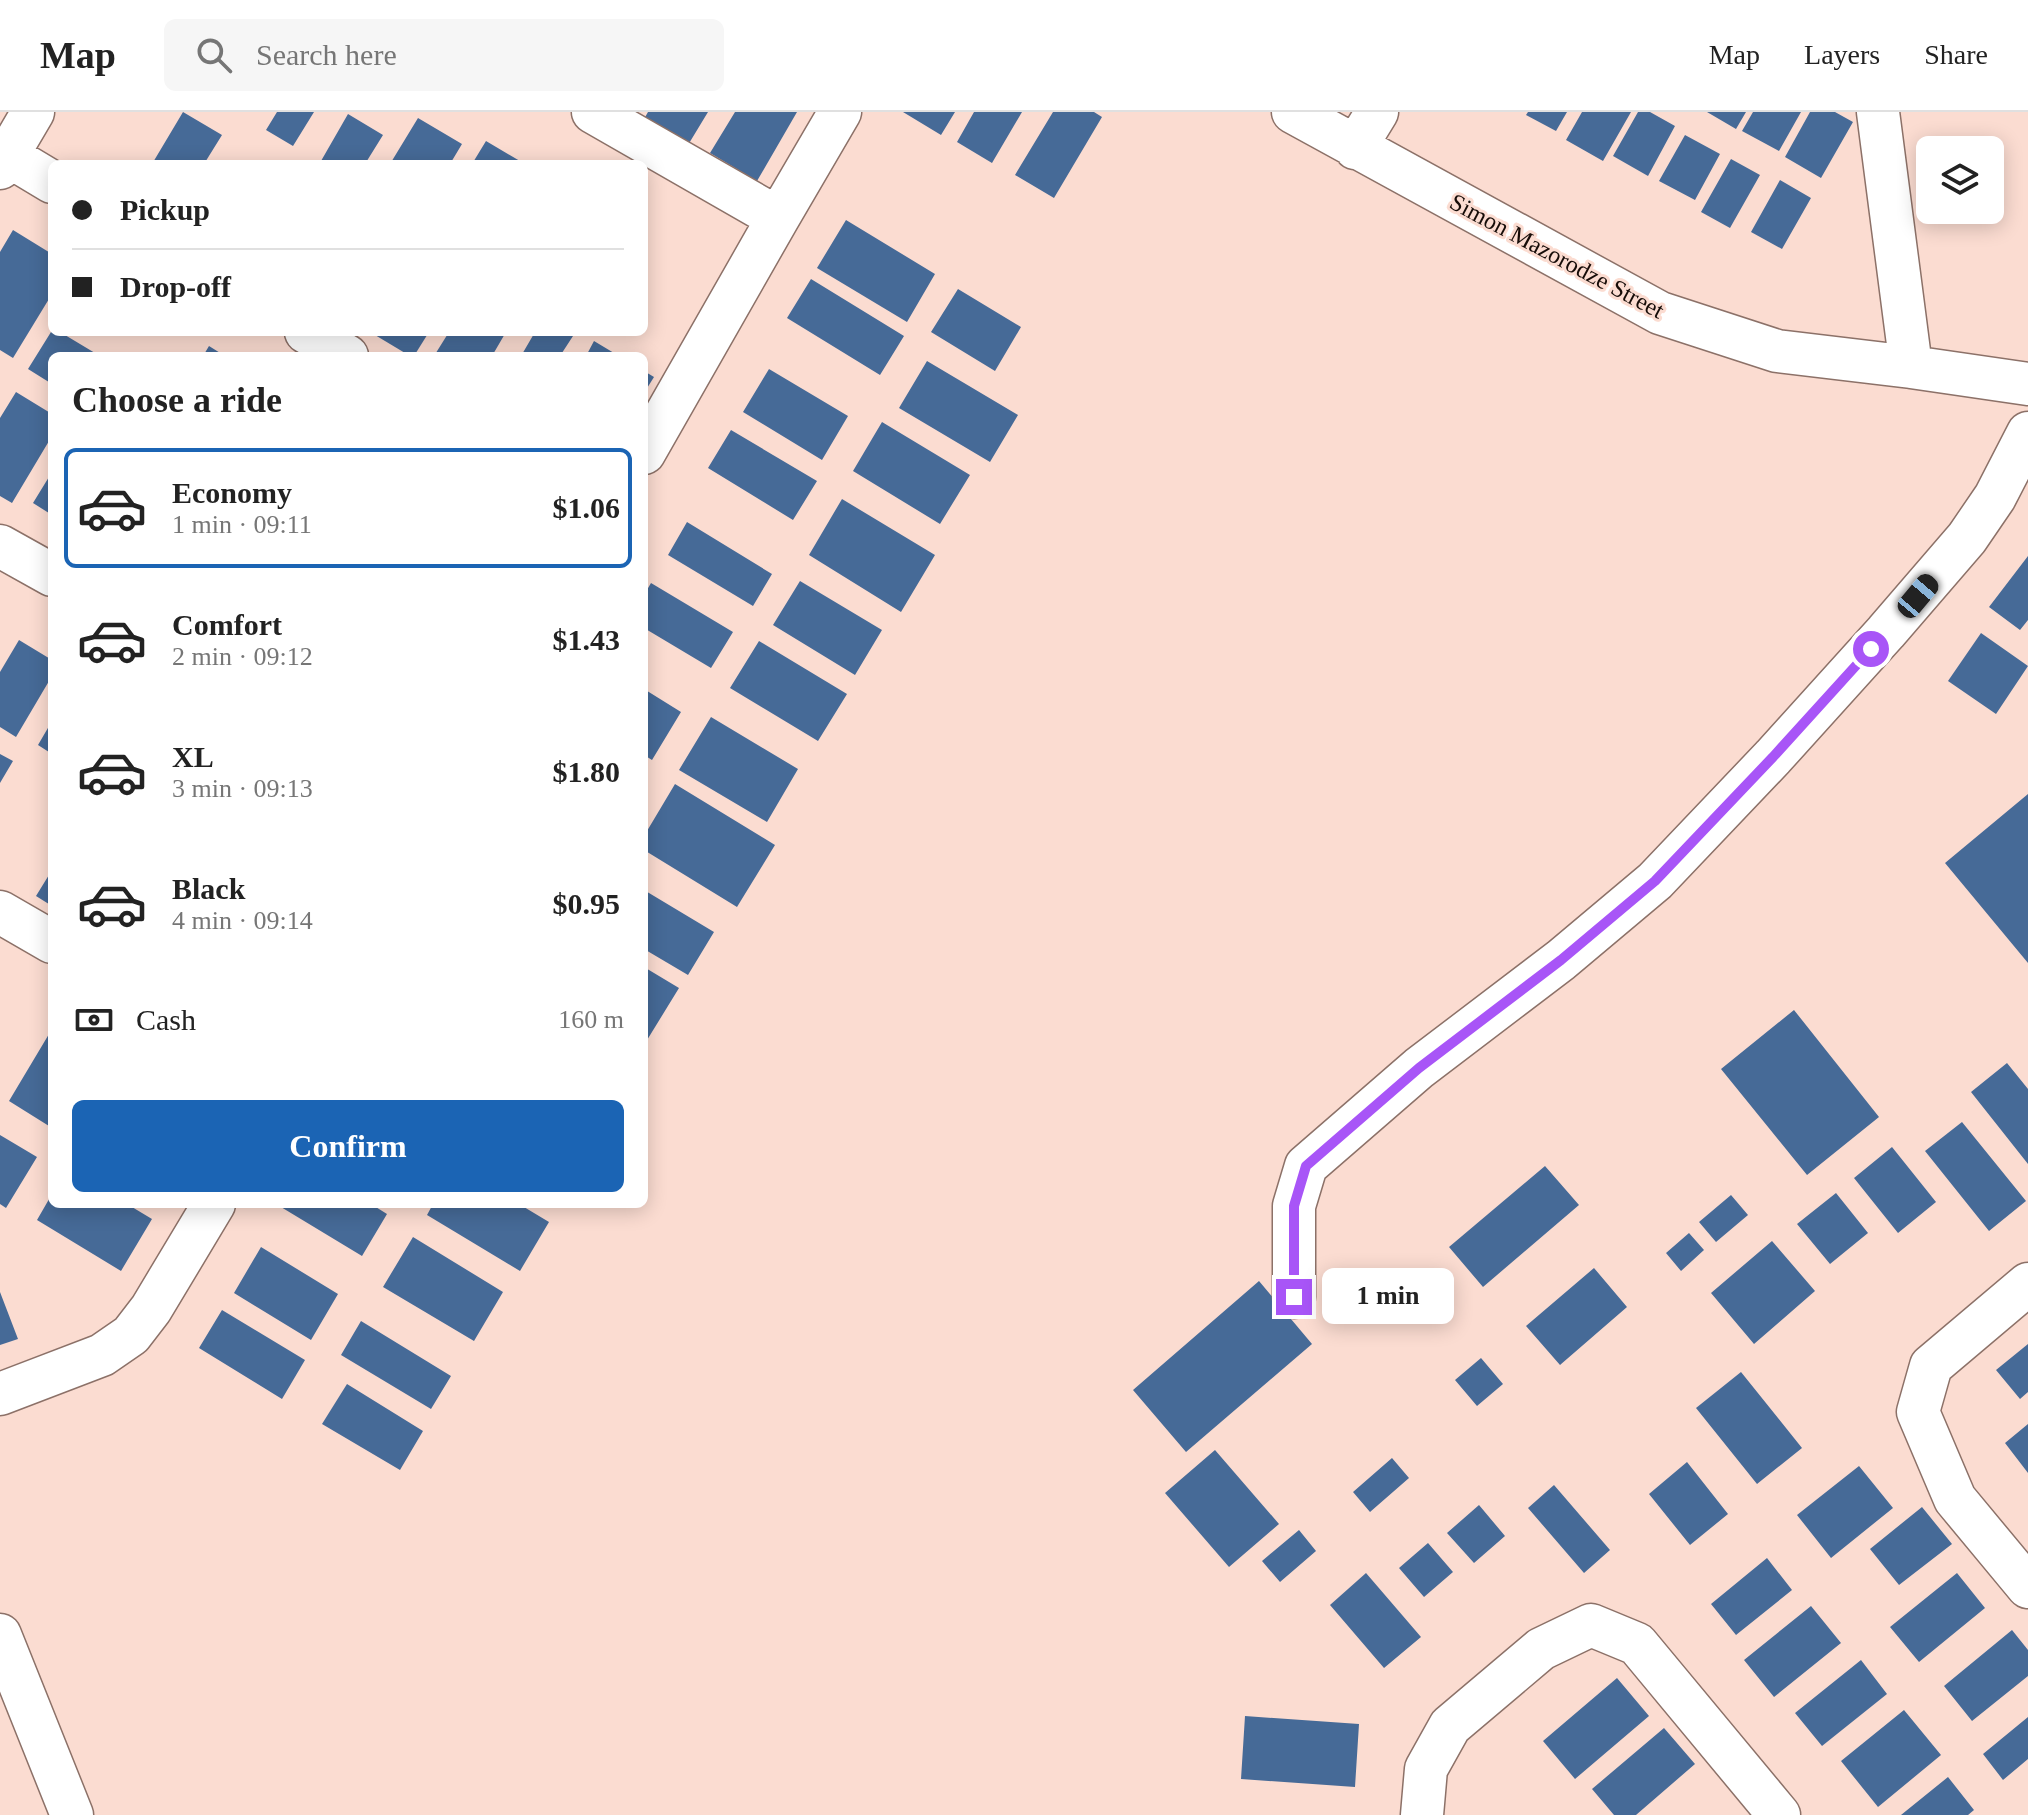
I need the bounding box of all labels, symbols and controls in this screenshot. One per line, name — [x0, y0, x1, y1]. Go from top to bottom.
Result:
search box — [164, 19, 724, 91]
icon: search — [192, 33, 236, 77]
text: Map — [40, 34, 116, 76]
text: Search here — [256, 38, 397, 71]
text: Map — [1709, 39, 1760, 70]
text: Layers — [1804, 39, 1880, 70]
text: Share — [1924, 39, 1988, 70]
map controls — [1916, 136, 2004, 224]
button: layers — [1916, 136, 2004, 224]
street label: Simon Mazorodze Street — [1446, 189, 1669, 324]
text: Pickup — [120, 193, 210, 226]
text: Drop-off — [120, 270, 231, 303]
text: Choose a ride — [72, 380, 282, 420]
icon: car — [76, 472, 148, 544]
text: Economy — [172, 476, 292, 509]
text: $1.06 — [553, 491, 620, 524]
text: 1 min · 09:11 — [172, 510, 312, 539]
car — [1893, 570, 1943, 622]
icon: car — [76, 604, 148, 676]
text: Comfort — [172, 608, 282, 641]
text: $1.43 — [553, 623, 620, 656]
route start — [1853, 631, 1889, 667]
text: 2 min · 09:12 — [172, 642, 313, 671]
icon: car — [76, 736, 148, 808]
text: XL — [172, 740, 214, 773]
text: $1.80 — [553, 755, 620, 788]
text: 3 min · 09:13 — [172, 774, 313, 803]
icon: car — [76, 868, 148, 940]
text: Black — [172, 872, 245, 905]
text: $0.95 — [553, 887, 620, 920]
text: 4 min · 09:14 — [172, 906, 313, 935]
icon: cash — [72, 998, 116, 1042]
text: Cash — [136, 1003, 196, 1036]
text: 160 m — [558, 1005, 624, 1034]
button: Confirm — [72, 1100, 624, 1192]
callout: 1 min — [1322, 1269, 1454, 1325]
route end — [1276, 1279, 1312, 1315]
text: 1 min — [1357, 1281, 1419, 1310]

